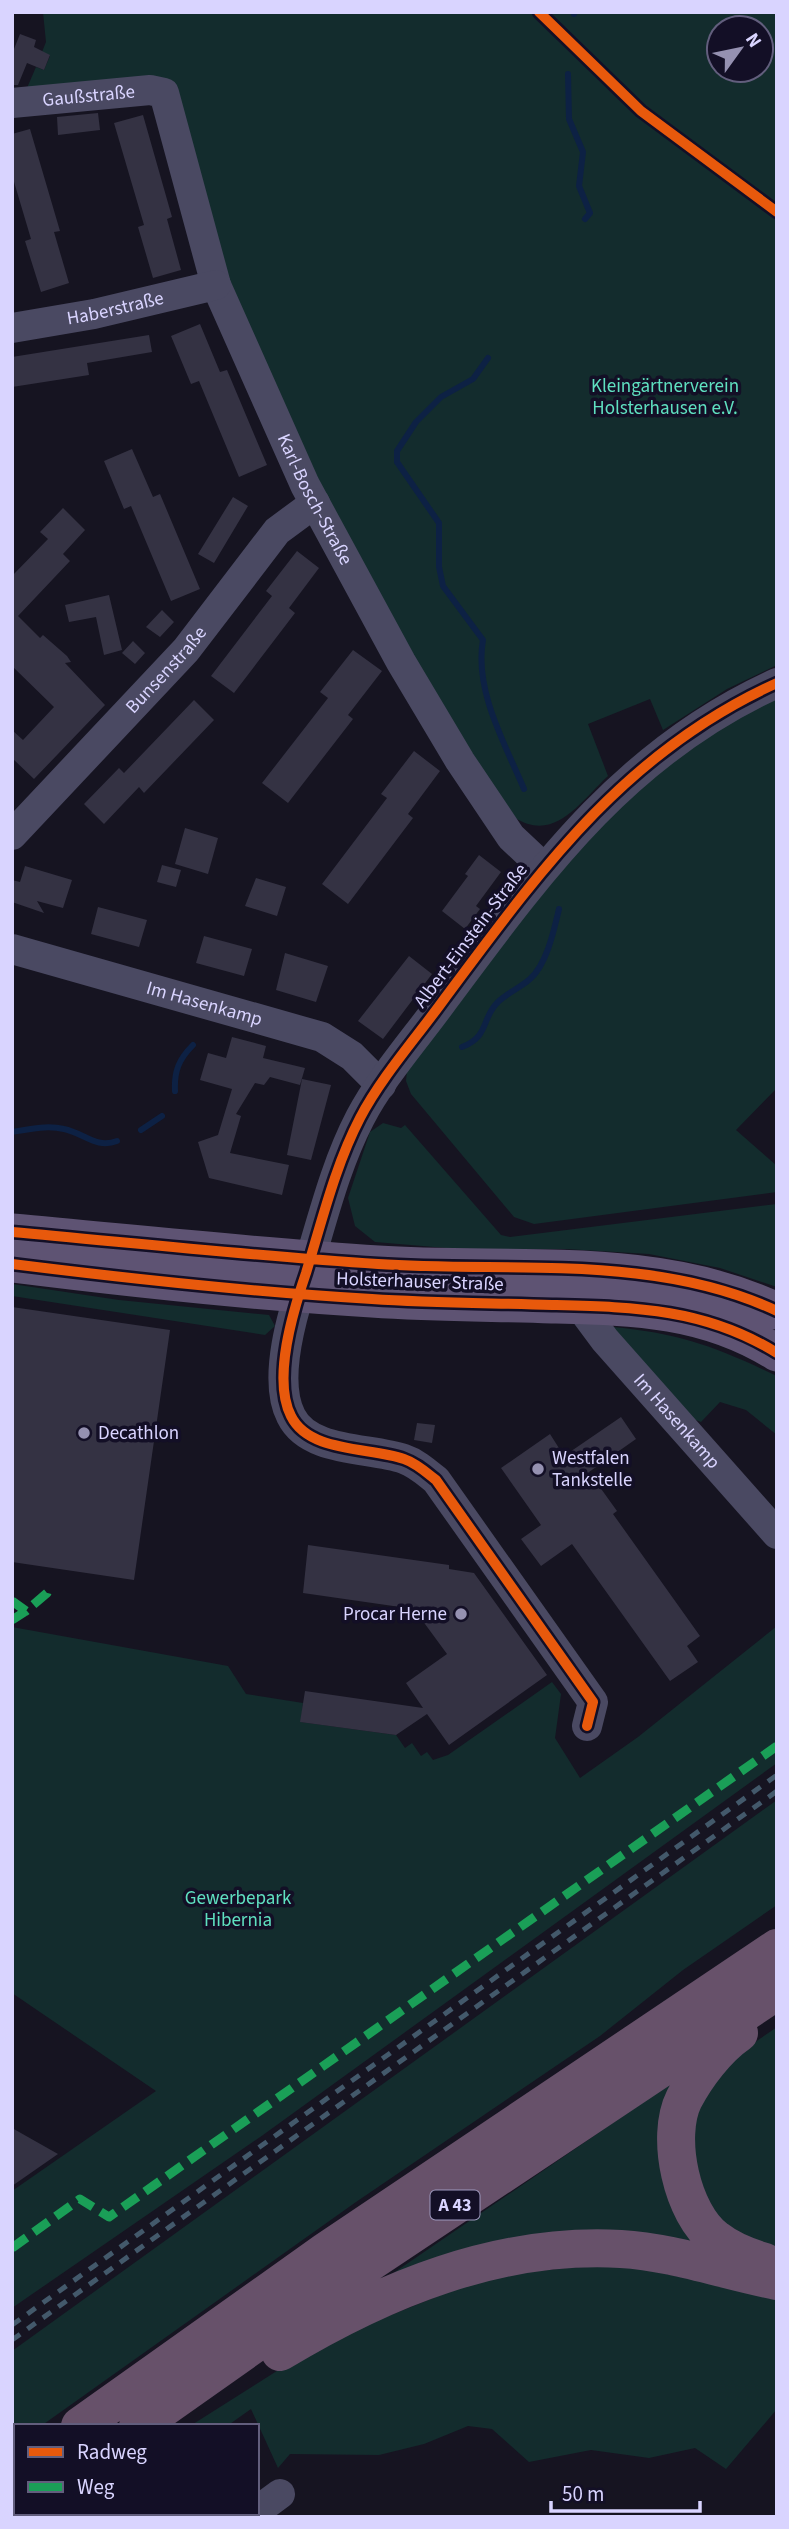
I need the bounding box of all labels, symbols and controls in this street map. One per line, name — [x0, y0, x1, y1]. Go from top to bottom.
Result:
north arrow — [705, 14, 775, 84]
text: N — [738, 28, 768, 53]
street label: Gaußstraße — [41, 78, 136, 114]
street label: Haberstraße — [65, 284, 166, 332]
park label: Kleingärtnerverein Holsterhausen e.V. — [591, 373, 739, 422]
street label: Karl-Bosch-Straße — [270, 429, 359, 570]
street label: Bunsenstraße — [119, 620, 213, 720]
street label: Albert-Einstein-Straße — [408, 858, 534, 1014]
street label: Im Hasenkamp — [143, 974, 266, 1033]
street label: Holsterhauser Straße — [336, 1266, 504, 1298]
street label: Im Hasenkamp — [627, 1367, 727, 1475]
place label: Decathlon — [98, 1420, 179, 1447]
marker: Decathlon — [76, 1425, 92, 1441]
place label: Westfalen Tankstelle — [552, 1445, 632, 1494]
marker: Westfalen Tankstelle — [530, 1461, 546, 1477]
place label: Procar Herne — [343, 1601, 447, 1628]
marker: Procar Herne — [453, 1606, 469, 1622]
park label: Gewerbepark Hibernia — [185, 1885, 292, 1934]
road number: A 43 — [430, 2190, 480, 2220]
legend — [14, 2424, 259, 2515]
text: Radweg — [77, 2437, 147, 2467]
scale bar — [551, 2470, 700, 2514]
text: Weg — [77, 2472, 115, 2502]
text: 50 m — [562, 2479, 604, 2509]

